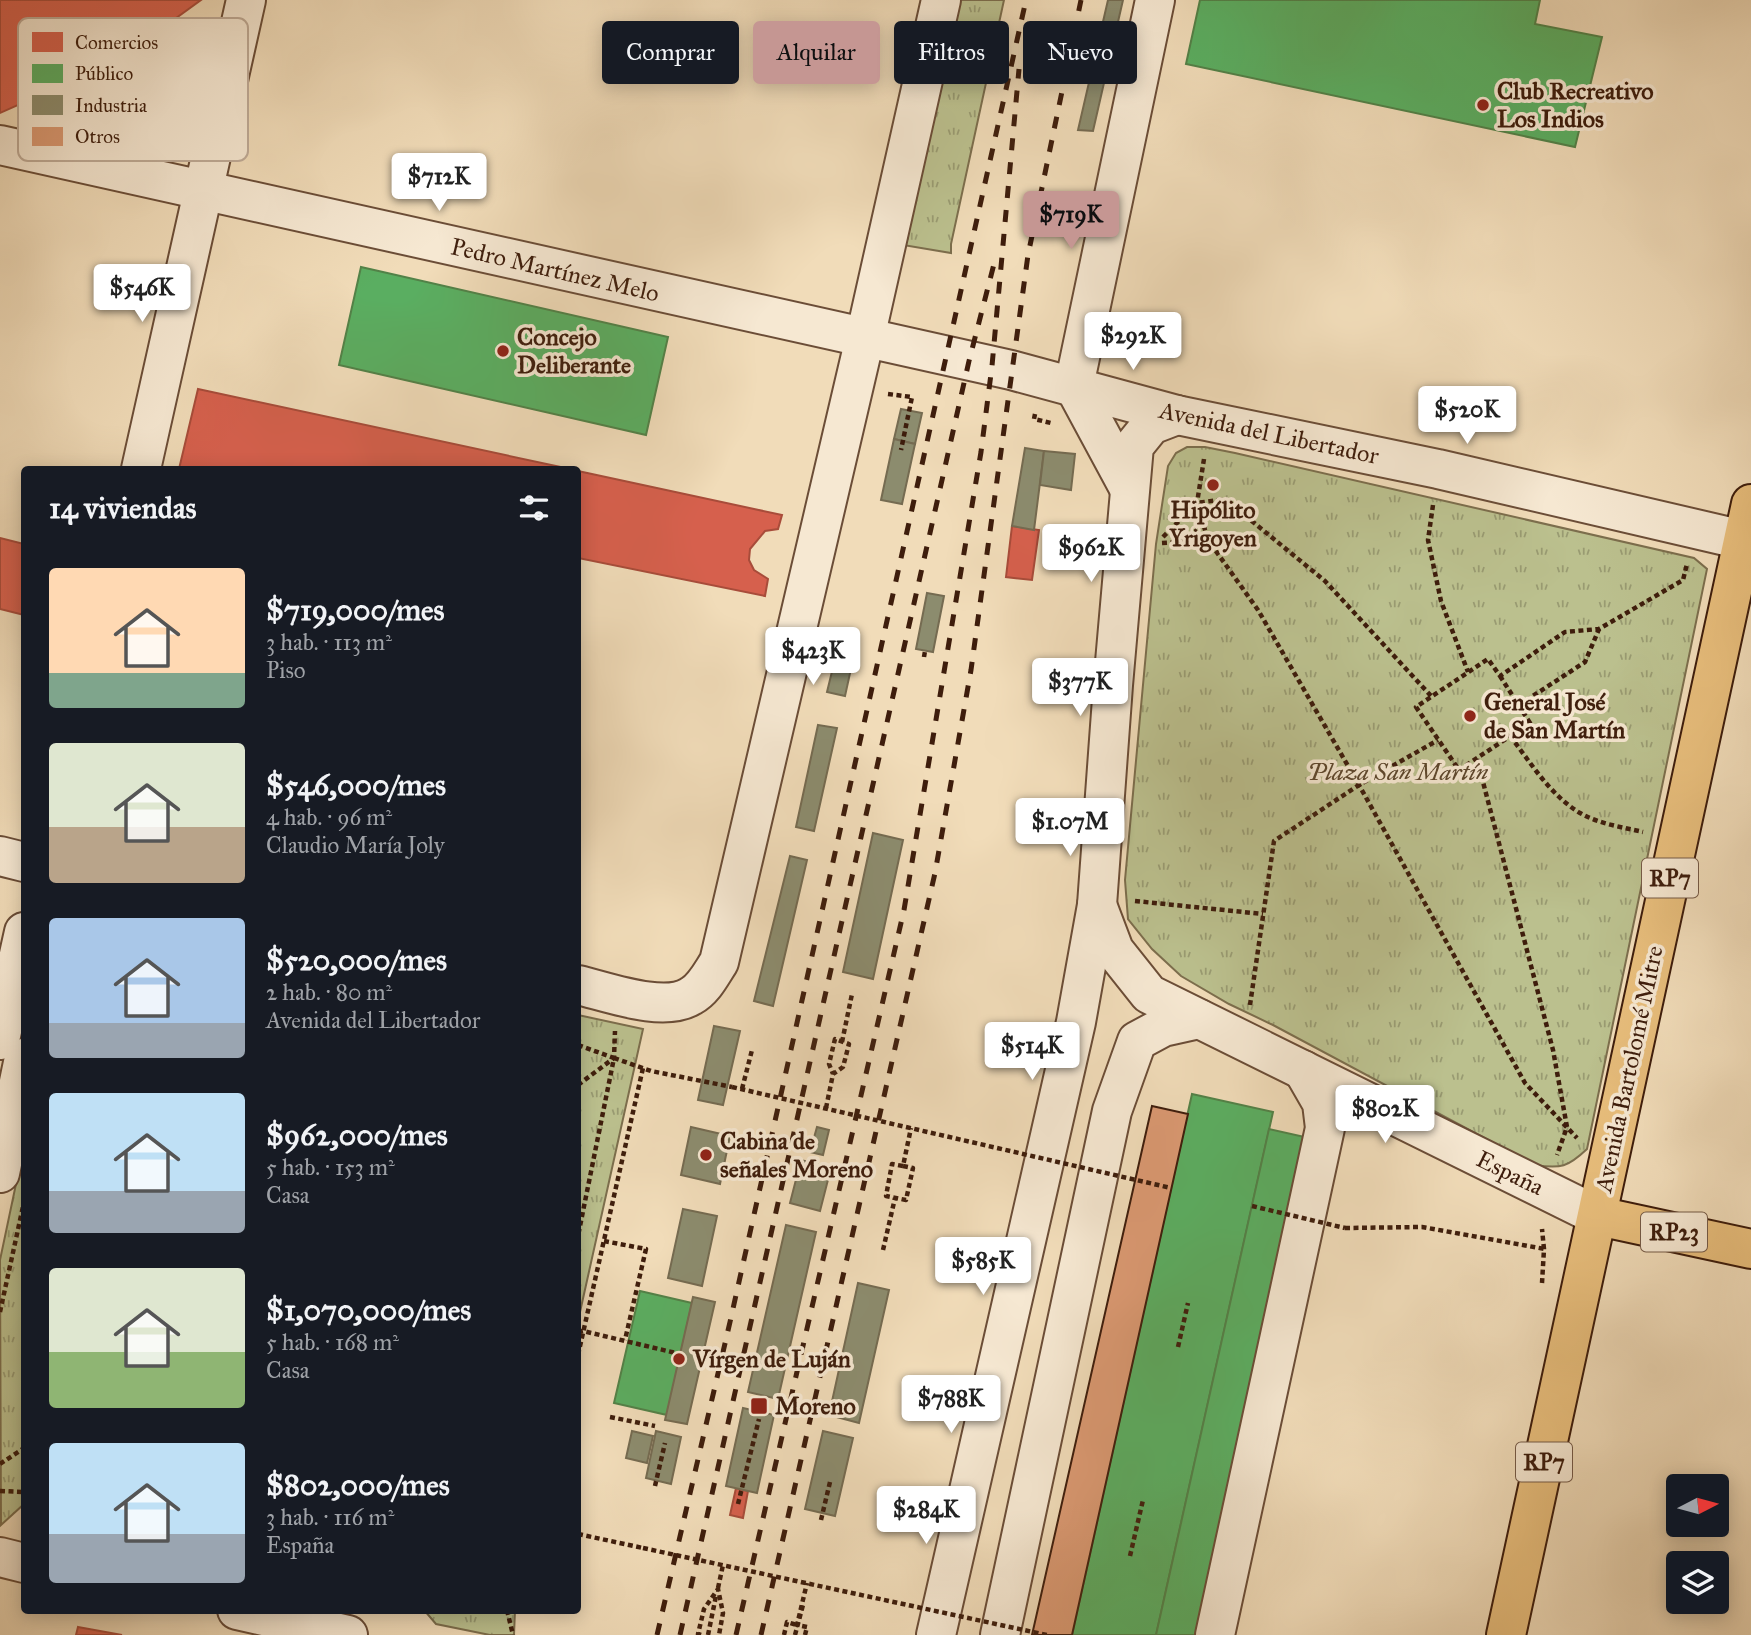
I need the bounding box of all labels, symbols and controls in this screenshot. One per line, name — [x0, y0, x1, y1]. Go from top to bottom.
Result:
legend — [18, 18, 248, 161]
chip: Comprar — [602, 21, 739, 84]
chip: Alquilar — [753, 21, 880, 84]
chip: Filtros — [894, 21, 1009, 84]
chip: Nuevo — [1023, 21, 1137, 84]
text: Comercios — [75, 31, 158, 54]
text: Público — [75, 62, 133, 85]
place label: Club Recreativo Los Indios — [1497, 76, 1654, 134]
text: Industria — [75, 94, 148, 117]
marker: Club Recreativo Los Indios — [1475, 97, 1491, 113]
text: Otros — [75, 125, 120, 148]
pin: $712K — [390, 154, 488, 213]
text: $712K — [408, 162, 470, 190]
pin: $719K — [1022, 191, 1120, 251]
text: $719K — [1039, 200, 1103, 228]
street label: Pedro Martínez Melo — [448, 231, 662, 309]
pin: $546K — [93, 264, 191, 324]
text: $546K — [110, 273, 174, 301]
pin: $292K — [1084, 312, 1182, 372]
text: $292K — [1100, 321, 1166, 349]
place label: Concejo Deliberante — [517, 322, 631, 380]
marker: Concejo Deliberante — [495, 343, 511, 359]
pin: $520K — [1418, 386, 1516, 446]
street label: Avenida del Libertador — [1155, 395, 1382, 471]
text: $520K — [1434, 395, 1500, 423]
marker: Hipólito Yrigoyen — [1205, 477, 1221, 493]
icon: filters — [515, 489, 553, 527]
text: 14 viviendas — [49, 490, 197, 526]
place label: Hipólito Yrigoyen — [1168, 495, 1257, 553]
pin: $962K — [1042, 524, 1140, 584]
text: $962K — [1058, 533, 1124, 561]
text: $719,000/mes — [266, 592, 445, 628]
icon: home — [105, 596, 189, 680]
text: 3 hab. · 113 m² — [266, 628, 392, 656]
pin: $423K — [764, 628, 862, 687]
text: $423K — [781, 636, 845, 664]
text: Piso — [266, 656, 306, 684]
pin: $377K — [1031, 658, 1129, 718]
text: $377K — [1048, 667, 1112, 695]
place label: General José de San Martín — [1484, 687, 1625, 745]
marker: General José de San Martín — [1462, 708, 1478, 724]
park label: Plaza San Martín — [1308, 757, 1489, 787]
text: $546,000/mes — [266, 767, 446, 803]
icon: home — [105, 771, 189, 855]
pin: $1.07M — [1013, 798, 1127, 858]
text: 4 hab. · 96 m² — [266, 803, 392, 831]
text: $1.07M — [1031, 807, 1109, 835]
text: Claudio María Joly — [266, 831, 445, 859]
road number: RP7 — [1642, 858, 1698, 898]
text: $520,000/mes — [266, 942, 447, 978]
street label: Avenida Bartolomé Mitre — [1588, 943, 1670, 1196]
icon: home — [105, 946, 189, 1030]
text: 2 hab. · 80 m² — [266, 978, 392, 1006]
text: Avenida del Libertador — [266, 1006, 480, 1034]
pin: $514K — [983, 1023, 1081, 1082]
text: $514K — [1001, 1031, 1063, 1059]
pin: $802K — [1336, 1086, 1434, 1145]
text: $802K — [1351, 1094, 1419, 1122]
text: $962,000/mes — [266, 1117, 448, 1153]
icon: home — [105, 1121, 189, 1205]
place label: Cabina de señales Moreno — [720, 1126, 873, 1184]
street label: España — [1471, 1144, 1549, 1202]
marker: Cabina de señales Moreno — [698, 1147, 714, 1163]
text: 5 hab. · 153 m² — [266, 1153, 395, 1181]
text: Casa — [266, 1181, 310, 1209]
road number: RP23 — [1641, 1212, 1707, 1252]
pin: $585K — [934, 1238, 1032, 1297]
text: $585K — [951, 1246, 1015, 1274]
text: $1,070,000/mes — [266, 1292, 471, 1328]
icon: home — [105, 1296, 189, 1380]
text: 5 hab. · 168 m² — [266, 1328, 399, 1356]
place label: Vírgen de Luján — [692, 1344, 851, 1374]
marker: Vírgen de Luján — [671, 1351, 687, 1367]
text: Casa — [266, 1356, 310, 1384]
pin: $788K — [902, 1376, 1000, 1435]
text: $788K — [918, 1384, 984, 1412]
place label: Moreno — [775, 1391, 856, 1421]
marker: Moreno — [749, 1396, 769, 1416]
road number: RP7 — [1516, 1442, 1572, 1482]
text: $802,000/mes — [266, 1467, 450, 1503]
icon: home — [105, 1471, 189, 1555]
north arrow — [1666, 1474, 1729, 1536]
map controls — [1666, 1474, 1729, 1614]
pin: $284K — [877, 1486, 975, 1546]
text: $284K — [893, 1495, 959, 1523]
text: 3 hab. · 116 m² — [266, 1503, 394, 1531]
text: España — [266, 1531, 334, 1559]
button: layers — [1666, 1551, 1729, 1614]

